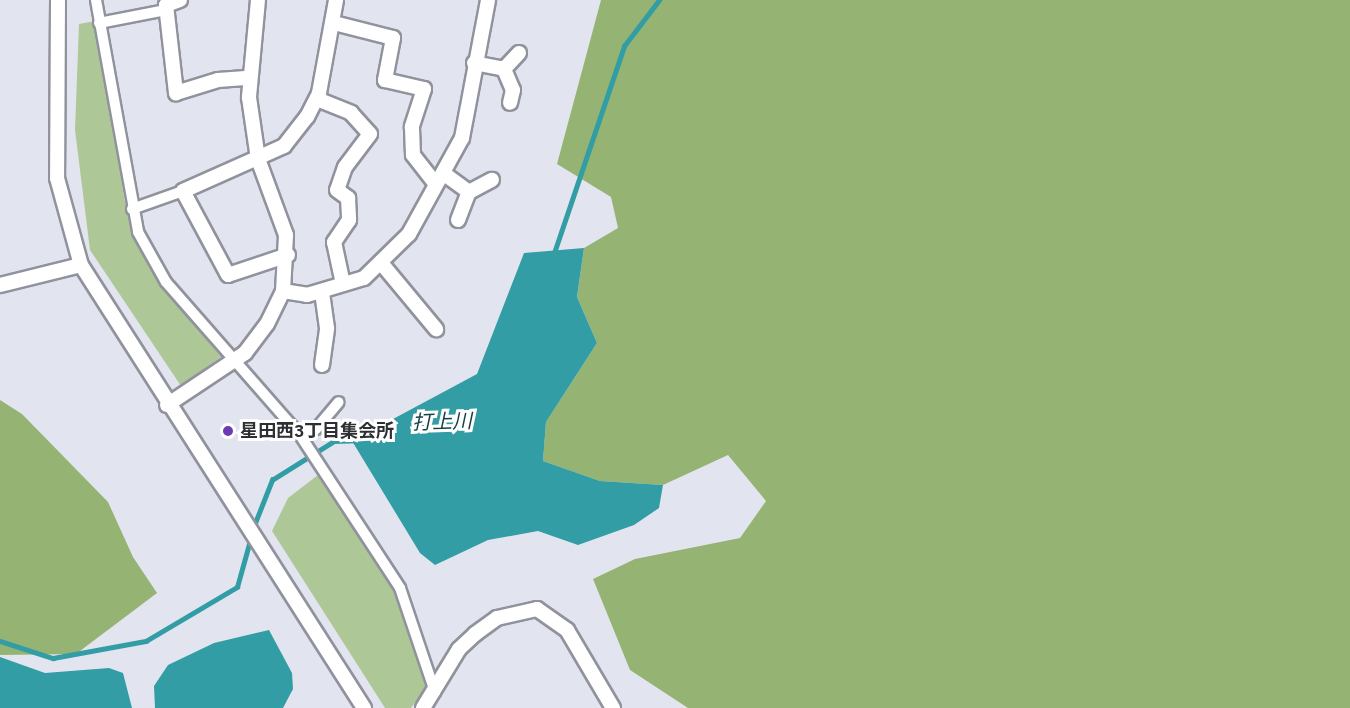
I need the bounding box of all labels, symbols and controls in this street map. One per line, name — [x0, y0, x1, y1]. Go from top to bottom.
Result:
water label: 打上川 — [412, 409, 472, 435]
place label: 星田西3丁目集会所 — [240, 420, 394, 442]
marker: 星田西3丁目集会所 — [221, 424, 235, 438]

